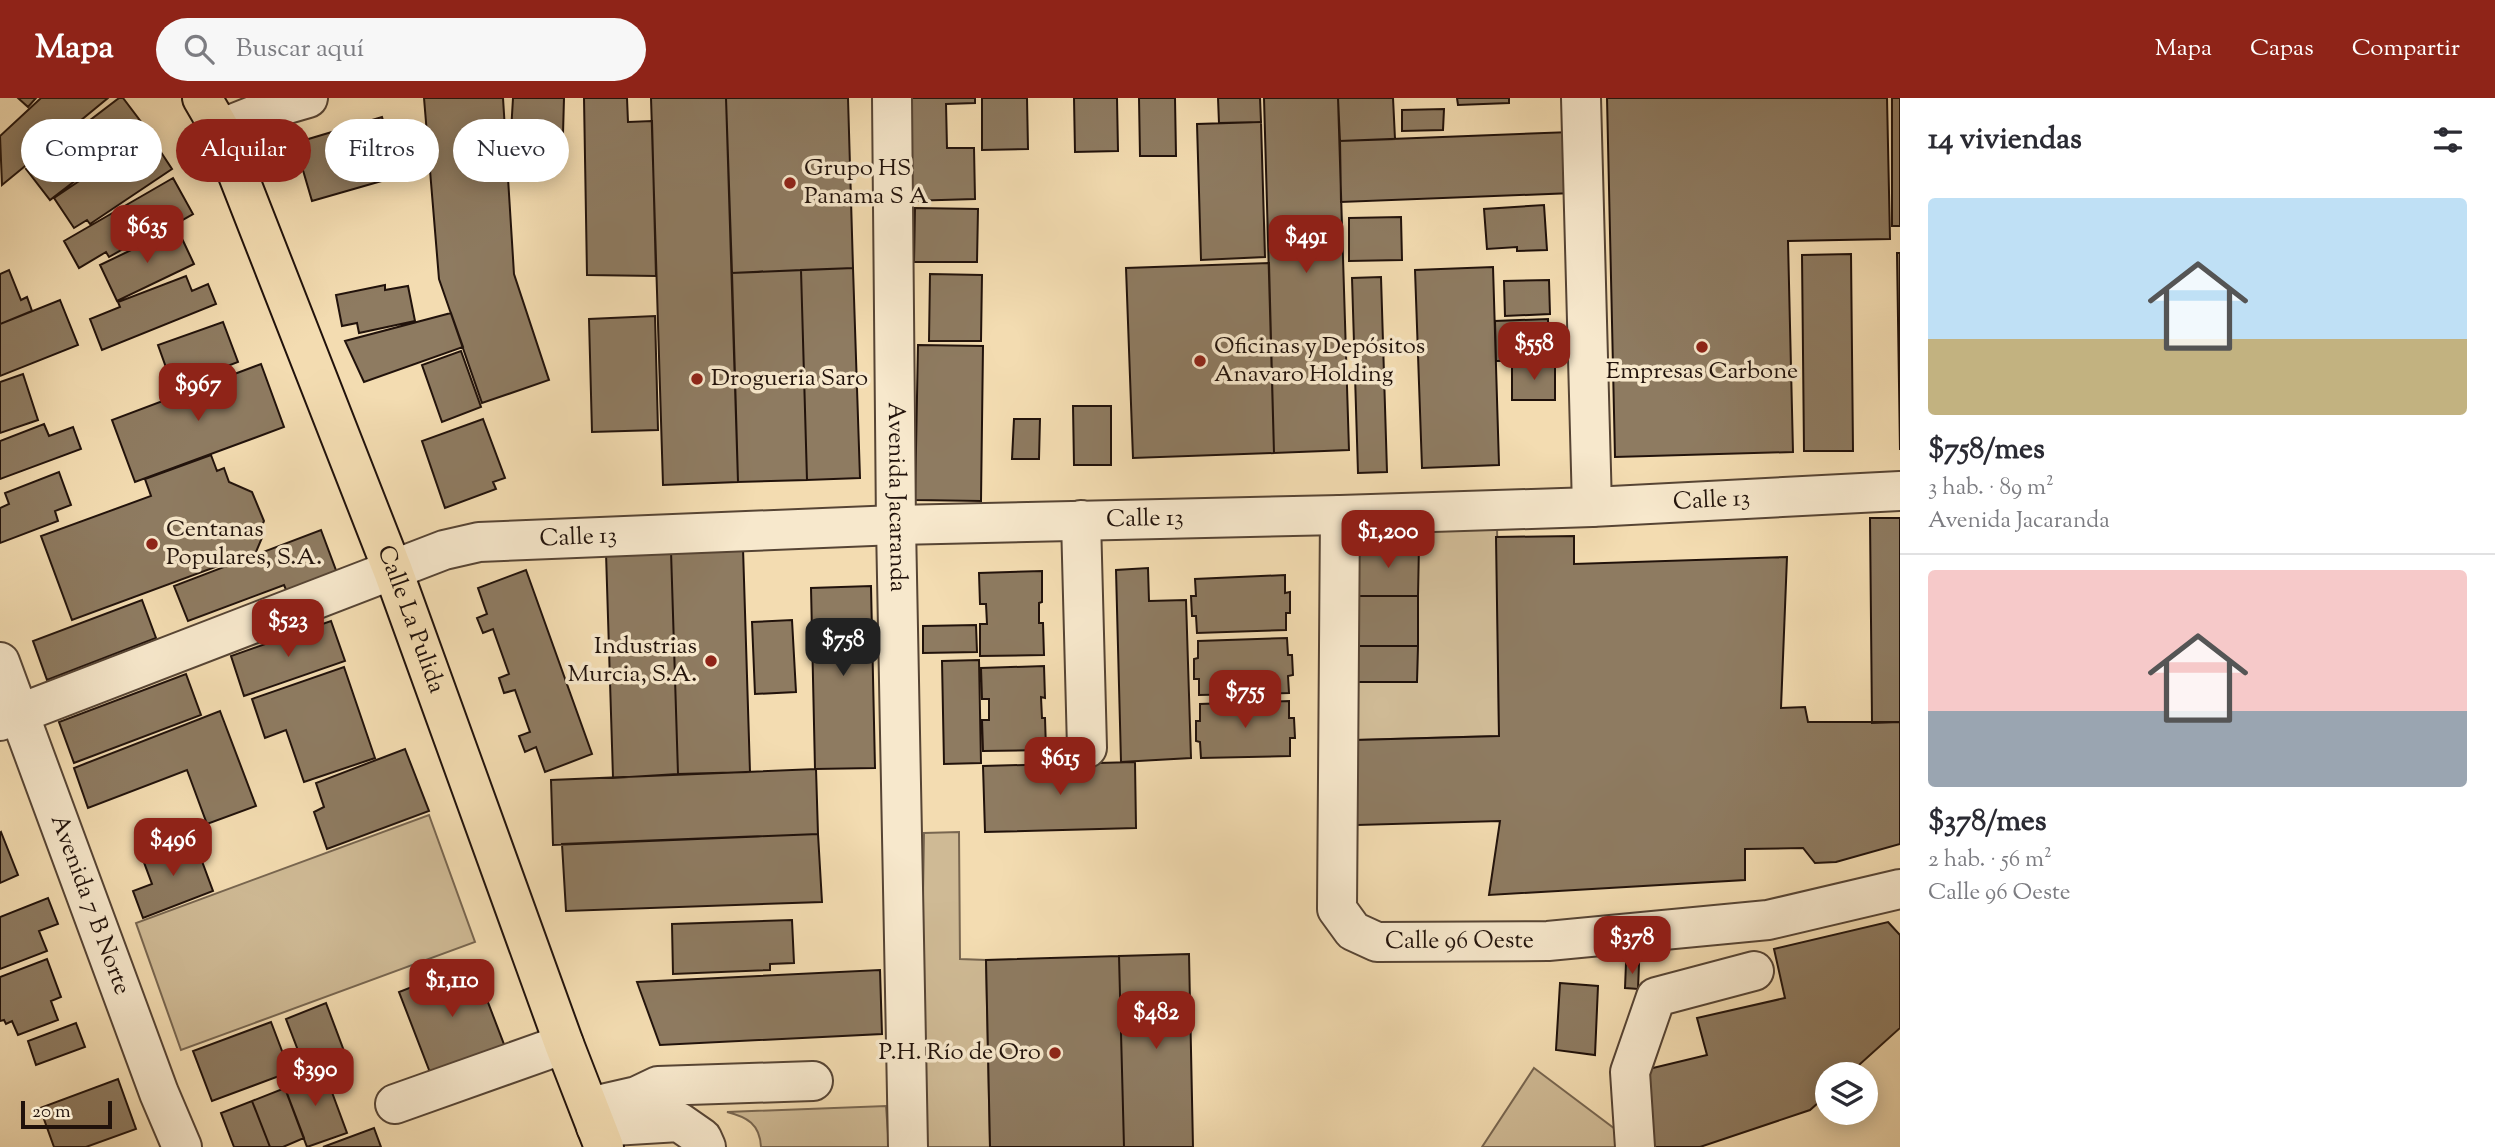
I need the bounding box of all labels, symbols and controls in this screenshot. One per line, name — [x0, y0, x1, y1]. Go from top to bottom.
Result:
search box — [156, 18, 646, 81]
text: Mapa — [35, 25, 114, 73]
icon: search — [180, 30, 218, 68]
text: Buscar aquí — [236, 31, 364, 68]
text: Mapa — [2155, 32, 2212, 66]
text: Capas — [2250, 32, 2314, 66]
text: Compartir — [2352, 32, 2460, 66]
chip: Comprar — [21, 119, 162, 182]
chip: Alquilar — [176, 119, 311, 182]
chip: Filtros — [325, 119, 439, 182]
chip: Nuevo — [453, 119, 569, 182]
text: 14 viviendas — [1928, 119, 2082, 162]
icon: filters — [2429, 121, 2467, 159]
place label: Grupo HS Panama S A — [804, 152, 929, 214]
marker: Grupo HS Panama S A — [782, 175, 798, 191]
pin: $635 — [106, 206, 188, 265]
text: $635 — [127, 211, 167, 244]
pin: $491 — [1265, 216, 1347, 275]
text: $491 — [1285, 221, 1327, 254]
icon: home — [2135, 243, 2261, 369]
pin: $558 — [1493, 322, 1575, 382]
text: $558 — [1514, 328, 1554, 361]
place label: Oficinas y Depósitos Anavaro Holding — [1214, 330, 1425, 392]
marker: Empresas Carbone — [1694, 339, 1710, 355]
marker: Oficinas y Depósitos Anavaro Holding — [1192, 353, 1208, 369]
place label: Empresas Carbone — [1606, 355, 1798, 389]
place label: Drogueria Saro — [711, 362, 868, 396]
pin: $967 — [157, 364, 239, 423]
text: $967 — [175, 369, 221, 402]
marker: Drogueria Saro — [689, 371, 705, 387]
street label: Avenida Jacaranda — [878, 402, 914, 592]
text: $758/mes — [1928, 429, 2045, 472]
text: 3 hab. · 89 m² — [1928, 472, 2054, 505]
street label: Calle 13 — [1672, 482, 1751, 520]
street label: Calle 13 — [1106, 502, 1184, 537]
text: Avenida Jacaranda — [1928, 505, 2110, 538]
pin: $1,200 — [1331, 510, 1445, 570]
place label: Centanas Populares, S.A. — [166, 513, 322, 575]
text: $1,200 — [1358, 516, 1418, 549]
street label: Calle 13 — [539, 519, 618, 557]
marker: Centanas Populares, S.A. — [144, 536, 160, 552]
street label: Calle La Pulida — [368, 540, 453, 698]
pin: $523 — [247, 600, 329, 659]
text: $523 — [268, 605, 308, 638]
icon: home — [2135, 615, 2261, 741]
pin: $758 — [802, 618, 884, 678]
text: $758 — [821, 624, 865, 657]
place label: Industrias Murcia, S.A. — [567, 630, 697, 692]
marker: Industrias Murcia, S.A. — [703, 653, 719, 669]
pin: $755 — [1204, 670, 1286, 730]
text: $755 — [1225, 676, 1265, 709]
pin: $615 — [1019, 738, 1101, 797]
text: $615 — [1040, 743, 1080, 776]
text: $378/mes — [1928, 801, 2047, 844]
street label: Avenida 7 B Norte — [41, 810, 138, 1000]
pin: $496 — [132, 818, 214, 878]
text: $496 — [150, 824, 196, 857]
text: 2 hab. · 56 m² — [1928, 844, 2052, 877]
text: Calle 96 Oeste — [1928, 877, 2071, 910]
pin: $378 — [1591, 916, 1673, 976]
text: $378 — [1610, 922, 1654, 955]
street label: Calle 96 Oeste — [1385, 924, 1534, 959]
pin: $1,110 — [395, 960, 509, 1019]
text: $1,110 — [425, 965, 479, 998]
pin: $482 — [1115, 992, 1197, 1051]
text: $482 — [1133, 997, 1179, 1030]
place label: P.H. Río de Oro — [879, 1036, 1041, 1070]
marker: P.H. Río de Oro — [1047, 1045, 1063, 1061]
pin: $390 — [274, 1048, 356, 1108]
text: $390 — [293, 1054, 337, 1087]
map controls — [1815, 1062, 1878, 1125]
button: layers — [1815, 1062, 1878, 1125]
scale bar — [21, 1098, 112, 1130]
text: 20 m — [32, 1099, 71, 1126]

